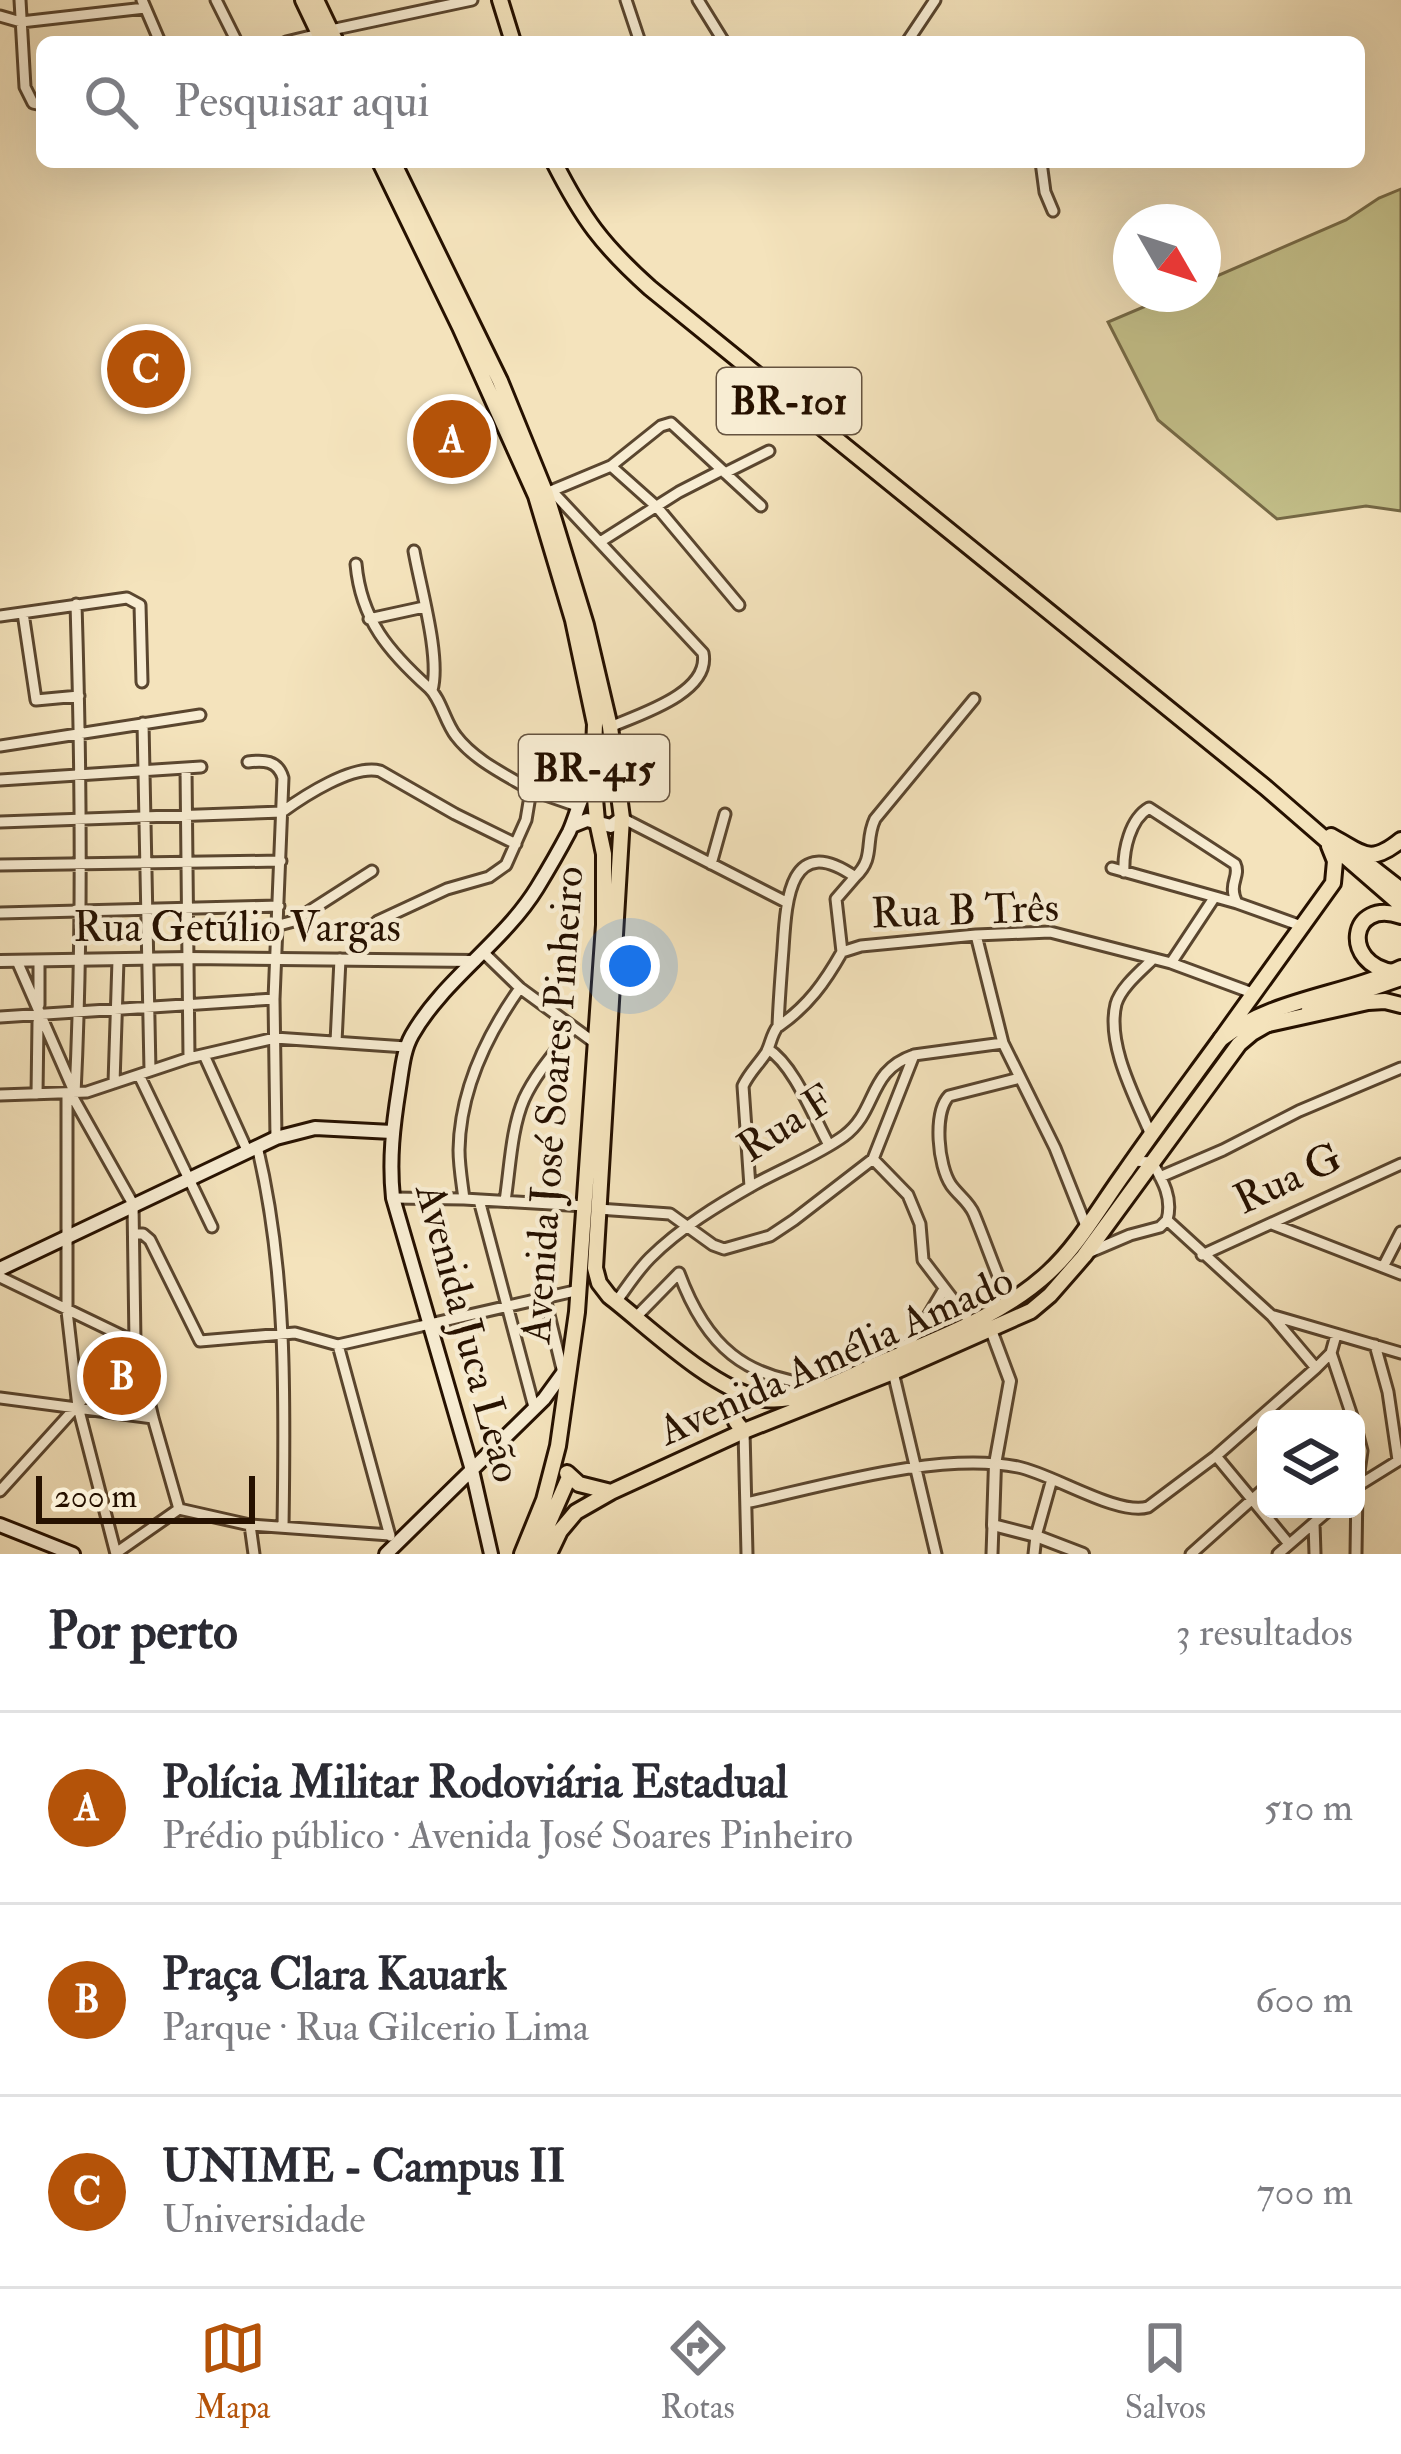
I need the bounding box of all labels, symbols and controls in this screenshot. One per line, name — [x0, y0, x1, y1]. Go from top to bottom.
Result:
search box — [36, 36, 1365, 168]
icon: search — [78, 69, 144, 135]
text: Pesquisar aqui — [174, 74, 430, 130]
north arrow — [1113, 204, 1221, 312]
pin: C — [107, 324, 185, 414]
road number: BR-101 — [717, 368, 861, 434]
pin: A — [413, 394, 491, 484]
road number: BR-415 — [519, 735, 669, 801]
street label: Avenida José Soares Pinheiro — [510, 865, 596, 1346]
street label: Rua B Três — [870, 882, 1060, 940]
street label: Rua Getúlio Vargas — [73, 902, 401, 954]
your location — [600, 936, 660, 996]
street label: Rua F — [728, 1074, 844, 1174]
street label: Rua G — [1226, 1132, 1350, 1226]
street label: Avenida Juca Leão — [403, 1177, 533, 1488]
street label: Avenida Amélia Amado — [650, 1254, 1021, 1458]
pin: B — [83, 1331, 161, 1421]
map controls — [1257, 1410, 1365, 1518]
button: layers — [1257, 1410, 1365, 1518]
scale bar — [36, 1470, 255, 1523]
text: 200 m — [54, 1476, 137, 1517]
text: Por perto — [48, 1600, 238, 1664]
text: 3 resultados — [1176, 1608, 1353, 1657]
text: Polícia Militar Rodoviária Estadual — [162, 1755, 788, 1811]
text: A — [75, 1783, 99, 1832]
text: 510 m — [1264, 1783, 1353, 1832]
text: Prédio público · Avenida José Soares Pinheiro — [162, 1811, 853, 1860]
text: Praça Clara Kauark — [162, 1947, 507, 2003]
text: B — [74, 1975, 100, 2024]
text: 600 m — [1255, 1975, 1353, 2024]
text: Parque · Rua Gilcerio Lima — [162, 2003, 589, 2052]
text: UNIME - Campus II — [162, 2139, 565, 2195]
text: C — [73, 2167, 101, 2216]
text: 700 m — [1257, 2167, 1353, 2216]
text: Universidade — [162, 2195, 366, 2244]
tab: Mapa — [195, 2315, 270, 2428]
tab: Rotas — [660, 2315, 735, 2428]
tab: Salvos — [1125, 2315, 1206, 2428]

